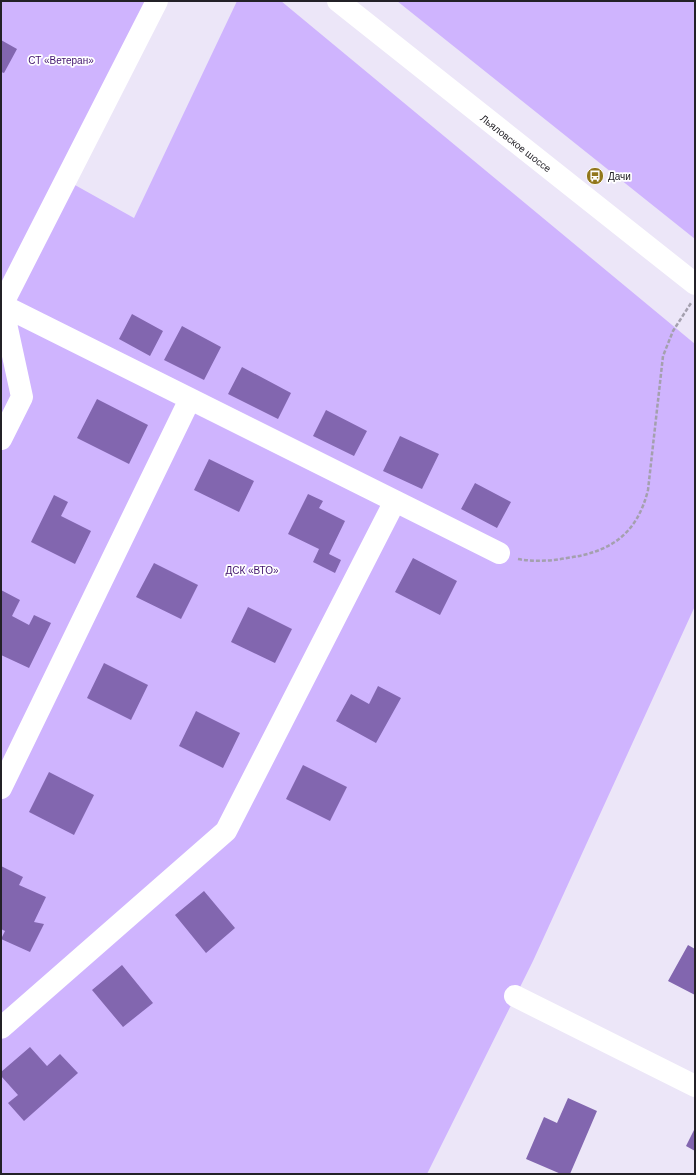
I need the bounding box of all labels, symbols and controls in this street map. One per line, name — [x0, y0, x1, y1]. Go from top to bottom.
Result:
park label: СТ «Ветеран» — [28, 55, 94, 66]
street label: Льяловское шоссе — [478, 112, 553, 175]
bus stop icon: Дачи — [585, 166, 605, 186]
place label: Дачи — [608, 171, 631, 182]
park label: ДСК «ВТО» — [225, 565, 279, 576]

